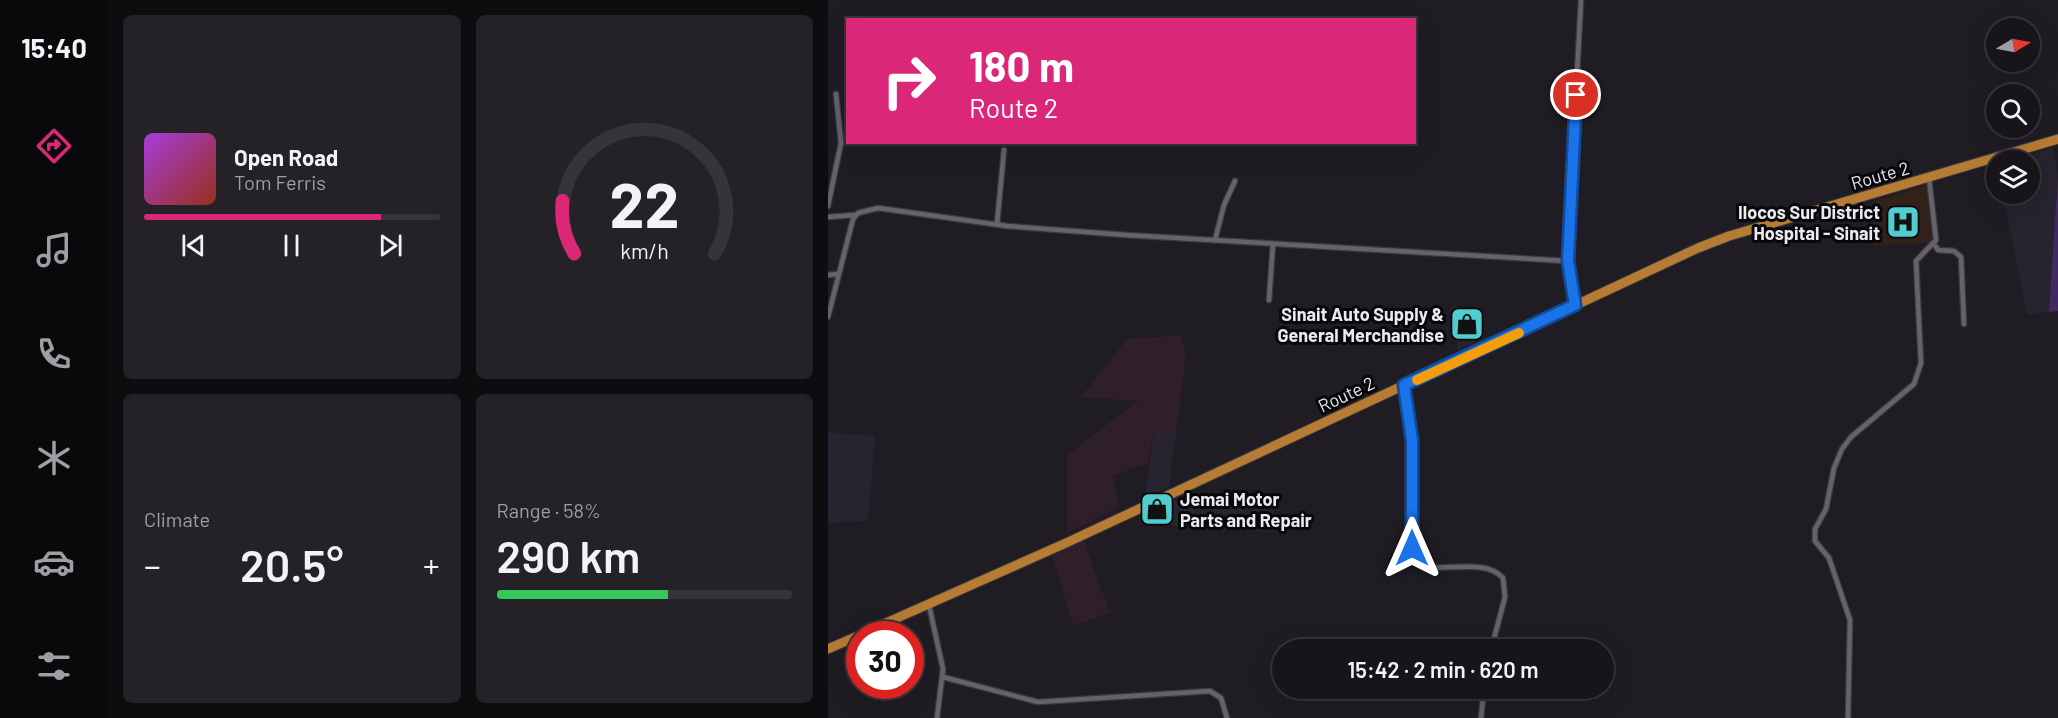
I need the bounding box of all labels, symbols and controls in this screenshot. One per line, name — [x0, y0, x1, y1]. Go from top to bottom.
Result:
north arrow — [1986, 18, 2040, 72]
map controls — [1986, 18, 2040, 204]
text: 15:40 — [21, 31, 87, 63]
text: 180 m — [969, 40, 1074, 90]
icon: right — [870, 42, 948, 120]
pin — [1550, 69, 1601, 120]
icon: arrive — [1559, 78, 1592, 111]
button: search — [1986, 84, 2040, 138]
text: Route 2 — [969, 91, 1058, 123]
icon: directions — [33, 125, 75, 167]
text: Open Road — [234, 144, 338, 170]
button: layers — [1986, 150, 2040, 204]
street label: Route 2 — [1848, 156, 1912, 194]
text: 22 — [609, 166, 679, 240]
text: Tom Ferris — [234, 170, 326, 194]
place label: Ilocos Sur District Hospital - Sinait — [1738, 201, 1880, 244]
hospital icon: Ilocos Sur District Hospital - Sinait — [1885, 204, 1921, 240]
icon: music — [33, 229, 75, 271]
icon: previous — [177, 229, 210, 262]
icon: pause — [275, 229, 308, 262]
icon: next — [374, 229, 407, 262]
text: km/h — [620, 239, 669, 264]
place label: Sinait Auto Supply & General Merchandise — [1277, 303, 1444, 346]
shop icon: Sinait Auto Supply & General Merchandise — [1449, 306, 1485, 342]
icon: phone — [33, 333, 75, 375]
street label: Route 2 — [1314, 371, 1378, 417]
icon: climate — [33, 437, 75, 479]
place label: Jemai Motor Parts and Repair — [1180, 488, 1312, 531]
shop icon: Jemai Motor Parts and Repair — [1139, 491, 1175, 527]
text: Range · 58% — [497, 498, 601, 522]
text: Climate — [144, 507, 210, 531]
position arrow — [1380, 516, 1444, 580]
text: 290 km — [497, 528, 640, 582]
text: 20.5° — [240, 537, 344, 591]
icon: car — [33, 541, 75, 583]
text: − — [144, 545, 161, 585]
text: + — [423, 545, 439, 585]
speed limit sign: 30 — [846, 621, 924, 699]
icon: filters — [33, 645, 75, 687]
text: 15:42 · 2 min · 620 m — [1347, 656, 1539, 682]

